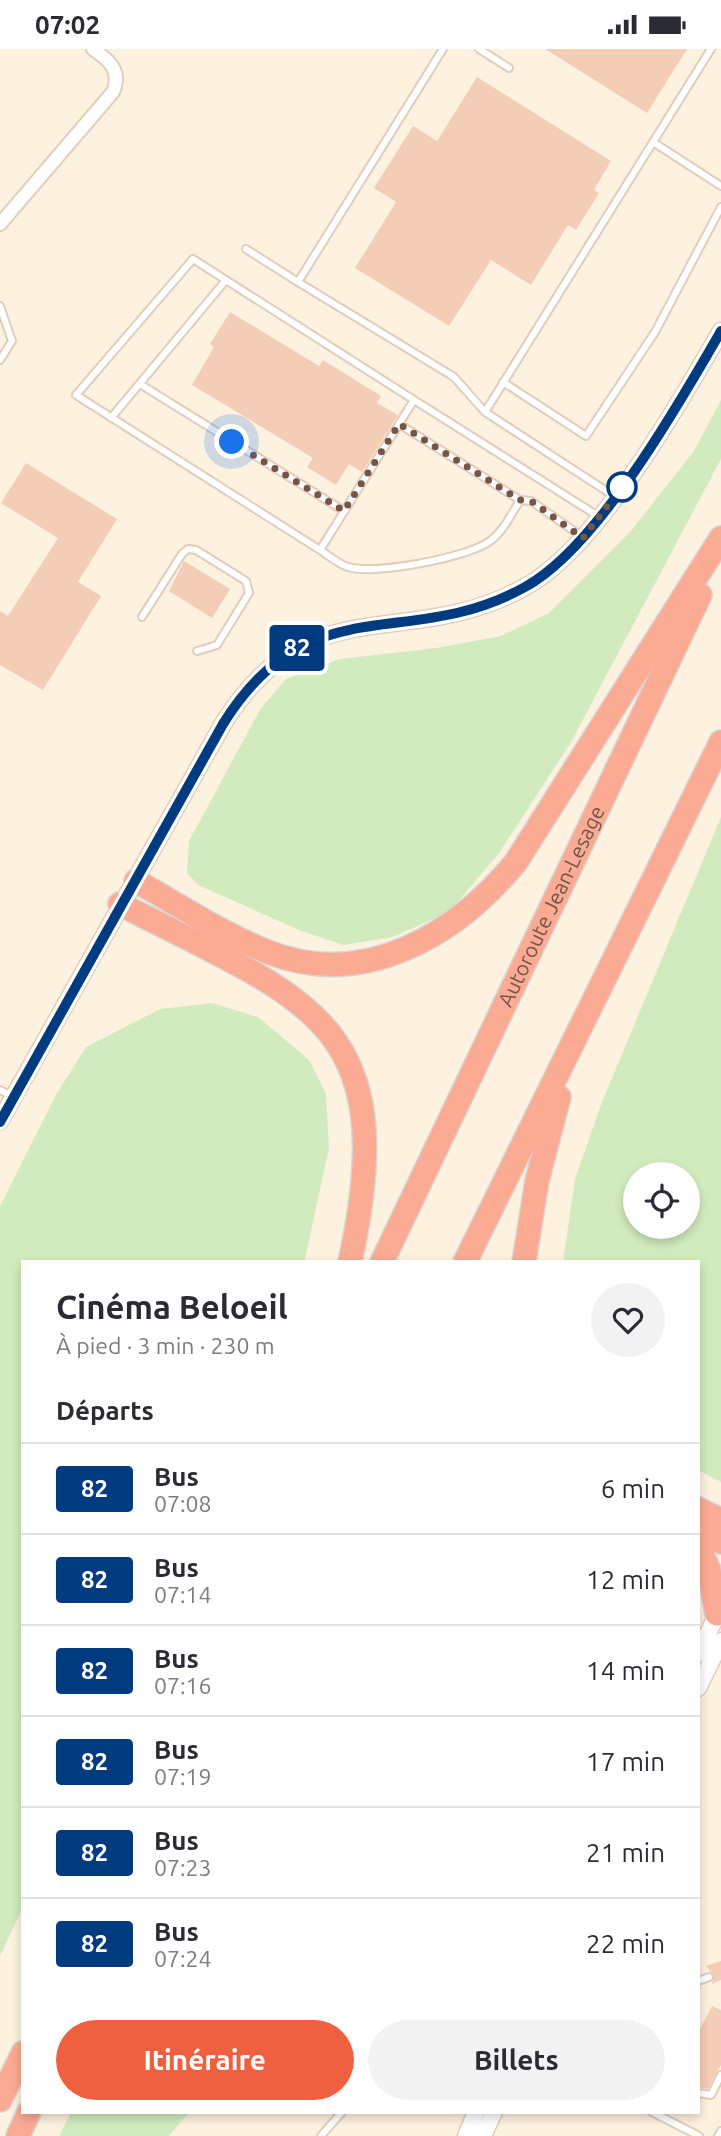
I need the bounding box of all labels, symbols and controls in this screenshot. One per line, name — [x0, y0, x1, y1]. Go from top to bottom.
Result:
text: 07:02 — [35, 10, 100, 39]
your location — [214, 424, 249, 459]
unlabelled marker — [607, 472, 637, 502]
line badge: 82 — [266, 625, 328, 671]
text: 82 — [283, 634, 311, 661]
street label: Autoroute Jean-Lesage — [493, 802, 609, 1010]
map controls — [623, 1162, 700, 1239]
button: locate — [623, 1162, 700, 1239]
button: heart — [591, 1283, 665, 1357]
text: Cinéma Beloeil — [56, 1288, 288, 1325]
text: À pied · 3 min · 230 m — [56, 1333, 275, 1358]
text: Départs — [56, 1396, 154, 1425]
text: Bus — [154, 1462, 199, 1491]
text: 6 min — [601, 1474, 665, 1503]
text: 82 — [81, 1475, 108, 1502]
text: 07:08 — [154, 1491, 212, 1516]
text: Bus — [154, 1553, 199, 1582]
text: 12 min — [586, 1565, 665, 1594]
text: 82 — [81, 1566, 108, 1593]
text: 07:14 — [154, 1582, 212, 1607]
text: Bus — [154, 1644, 199, 1673]
text: 14 min — [586, 1656, 665, 1685]
text: 82 — [81, 1657, 108, 1684]
text: 07:16 — [154, 1673, 212, 1698]
text: Bus — [154, 1735, 199, 1764]
text: 17 min — [586, 1747, 665, 1776]
text: 82 — [81, 1748, 108, 1775]
text: 07:19 — [154, 1764, 212, 1789]
text: Bus — [154, 1826, 199, 1855]
text: 21 min — [586, 1838, 665, 1867]
text: 82 — [81, 1839, 108, 1866]
text: 07:23 — [154, 1855, 212, 1880]
text: Bus — [154, 1917, 199, 1946]
text: 22 min — [586, 1929, 665, 1958]
text: 82 — [81, 1930, 108, 1957]
text: 07:24 — [154, 1946, 212, 1971]
button: Itinéraire — [56, 2020, 354, 2100]
button: Billets — [368, 2020, 665, 2100]

